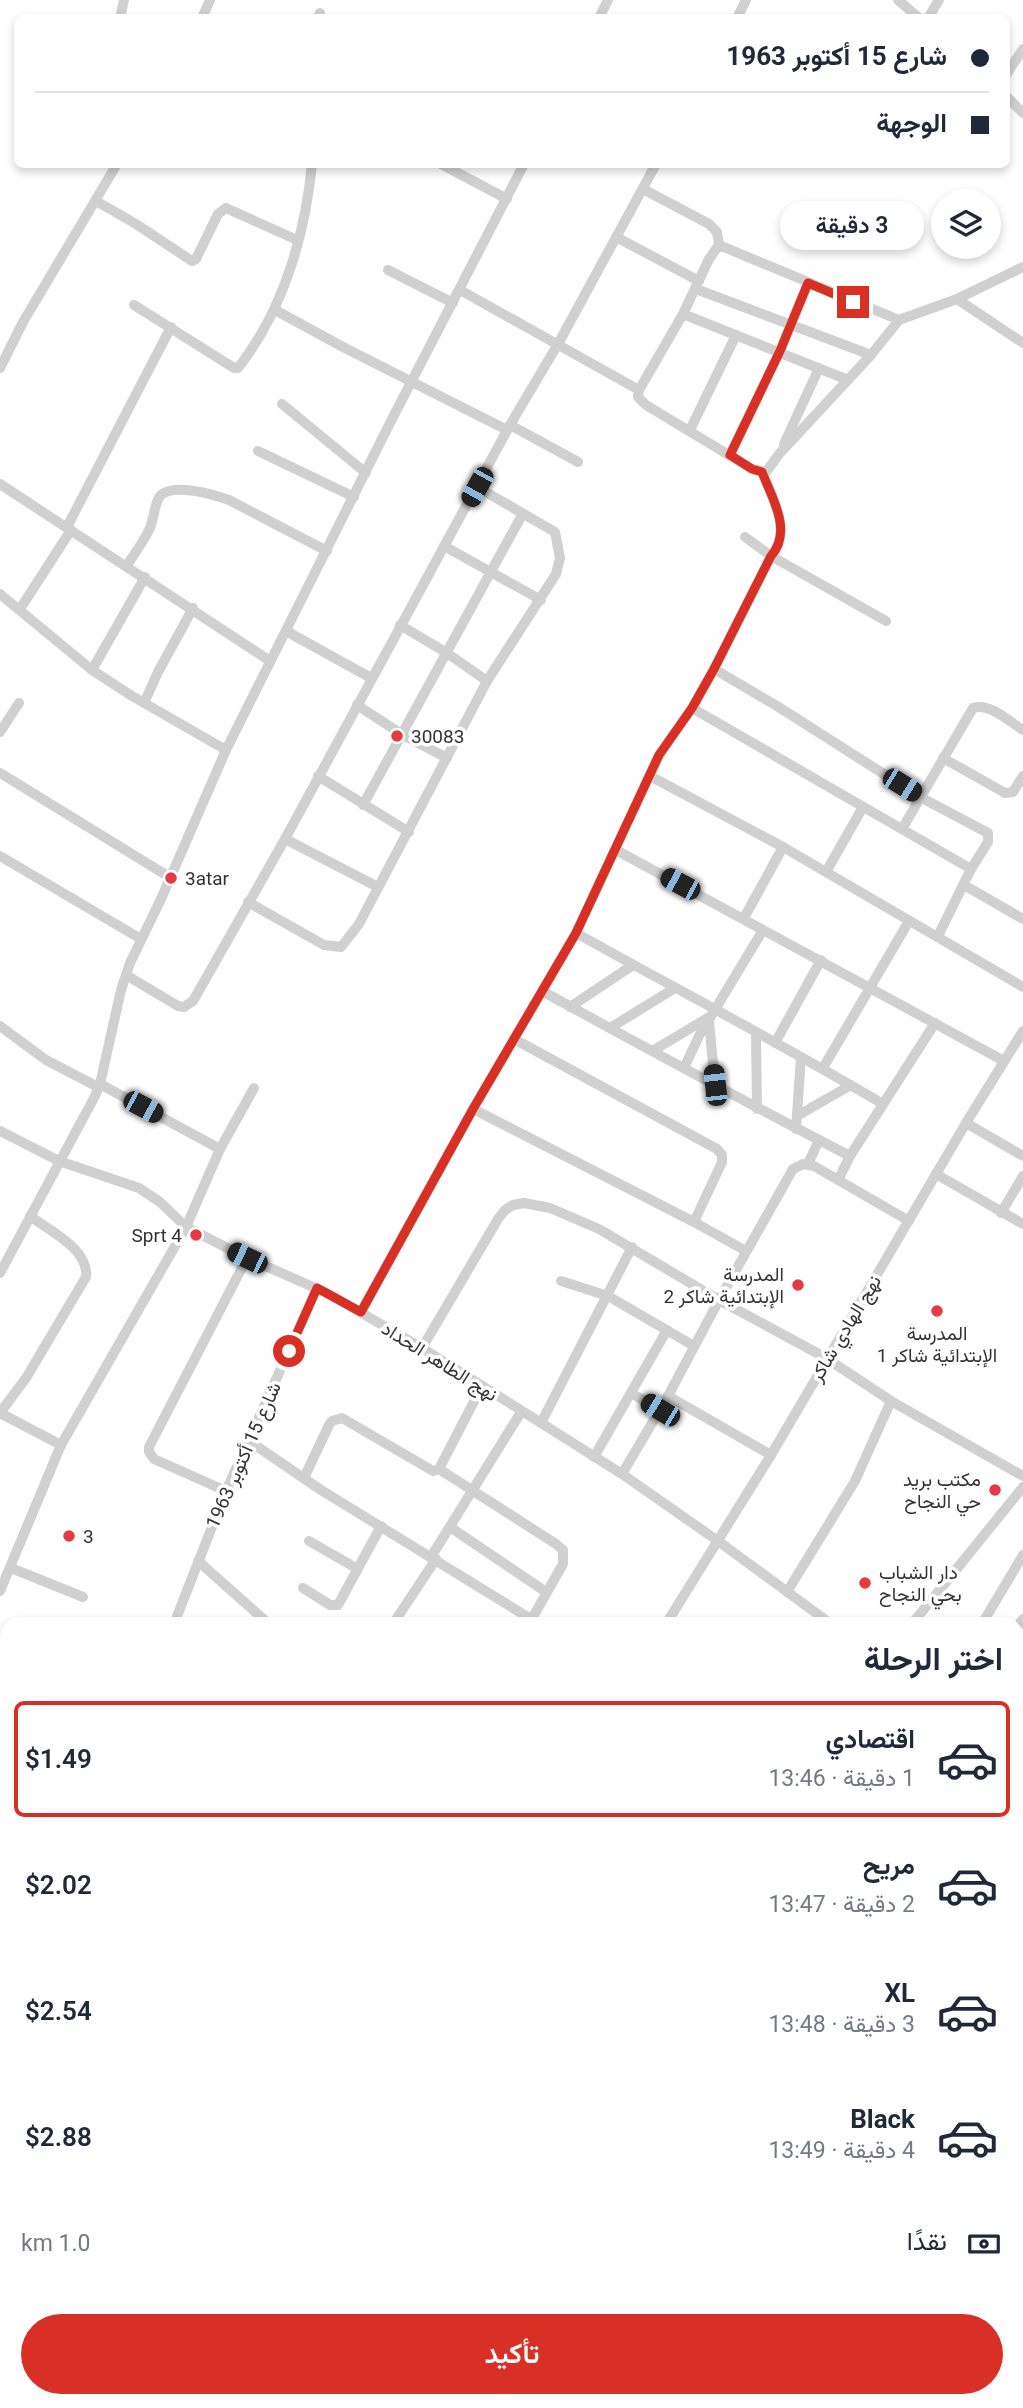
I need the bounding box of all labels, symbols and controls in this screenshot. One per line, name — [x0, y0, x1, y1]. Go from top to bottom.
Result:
text: شارع 15 أكتوبر 1963 — [726, 41, 947, 71]
text: الوجهة — [876, 108, 947, 138]
map controls — [931, 189, 1001, 259]
button: layers — [931, 189, 1001, 259]
callout: 3 دقيقة — [781, 201, 925, 250]
text: 3 دقيقة — [816, 212, 888, 239]
route end — [837, 286, 869, 318]
car — [458, 464, 497, 510]
place label: 30083 — [411, 725, 464, 748]
marker: 30083 — [389, 728, 405, 744]
car — [879, 765, 926, 805]
car — [657, 865, 704, 903]
place label: 3atar — [185, 867, 230, 890]
marker: 3atar — [163, 870, 179, 886]
car — [703, 1063, 728, 1107]
car — [120, 1088, 167, 1126]
place label: Sprt 4 — [132, 1224, 182, 1247]
marker: Sprt 4 — [188, 1227, 204, 1243]
car — [224, 1239, 271, 1277]
place label: المدرسة الإبتدائية شاكر 2 — [663, 1263, 784, 1309]
street label: نهج الهادي شاكر — [804, 1271, 890, 1388]
marker: المدرسة الإبتدائية شاكر 2 — [790, 1277, 806, 1293]
marker: المدرسة الإبتدائية شاكر 1 — [929, 1303, 945, 1319]
street label: نهج الطاهر الحداد — [377, 1317, 502, 1408]
place label: المدرسة الإبتدائية شاكر 1 — [877, 1322, 997, 1368]
route start — [273, 1335, 305, 1367]
street label: شارع 15 أكتوبر 1963 — [201, 1379, 287, 1532]
car — [637, 1390, 684, 1430]
place label: مكتب بريد حي النجاح — [903, 1468, 981, 1517]
marker: مكتب بريد حي النجاح — [987, 1482, 1003, 1498]
place label: 3 — [83, 1525, 94, 1548]
marker: 3 — [61, 1528, 77, 1544]
place label: دار الشباب بحي النجاح — [879, 1561, 962, 1610]
marker: دار الشباب بحي النجاح — [857, 1575, 873, 1591]
text: اختر الرحلة — [864, 1640, 1003, 1678]
text: اقتصادي — [826, 1724, 915, 1754]
icon: car — [936, 1728, 999, 1791]
text: $1.49 — [25, 1744, 92, 1774]
text: 1 دقيقة · 13:46 — [768, 1765, 915, 1792]
text: مريح — [863, 1850, 915, 1880]
icon: car — [936, 1854, 999, 1917]
text: $2.02 — [25, 1870, 92, 1900]
text: 2 دقيقة · 13:47 — [768, 1891, 915, 1918]
text: XL — [884, 1978, 915, 2008]
icon: car — [936, 1980, 999, 2043]
text: $2.54 — [25, 1996, 92, 2026]
text: 3 دقيقة · 13:48 — [768, 2011, 915, 2038]
text: Black — [850, 2104, 915, 2134]
icon: car — [936, 2106, 999, 2169]
text: $2.88 — [25, 2122, 92, 2152]
text: 4 دقيقة · 13:49 — [768, 2137, 915, 2164]
icon: cash — [965, 2225, 1003, 2263]
text: نقدًا — [907, 2226, 947, 2256]
text: 1.0 km — [21, 2230, 90, 2257]
button: تأكيد — [21, 2314, 1003, 2394]

